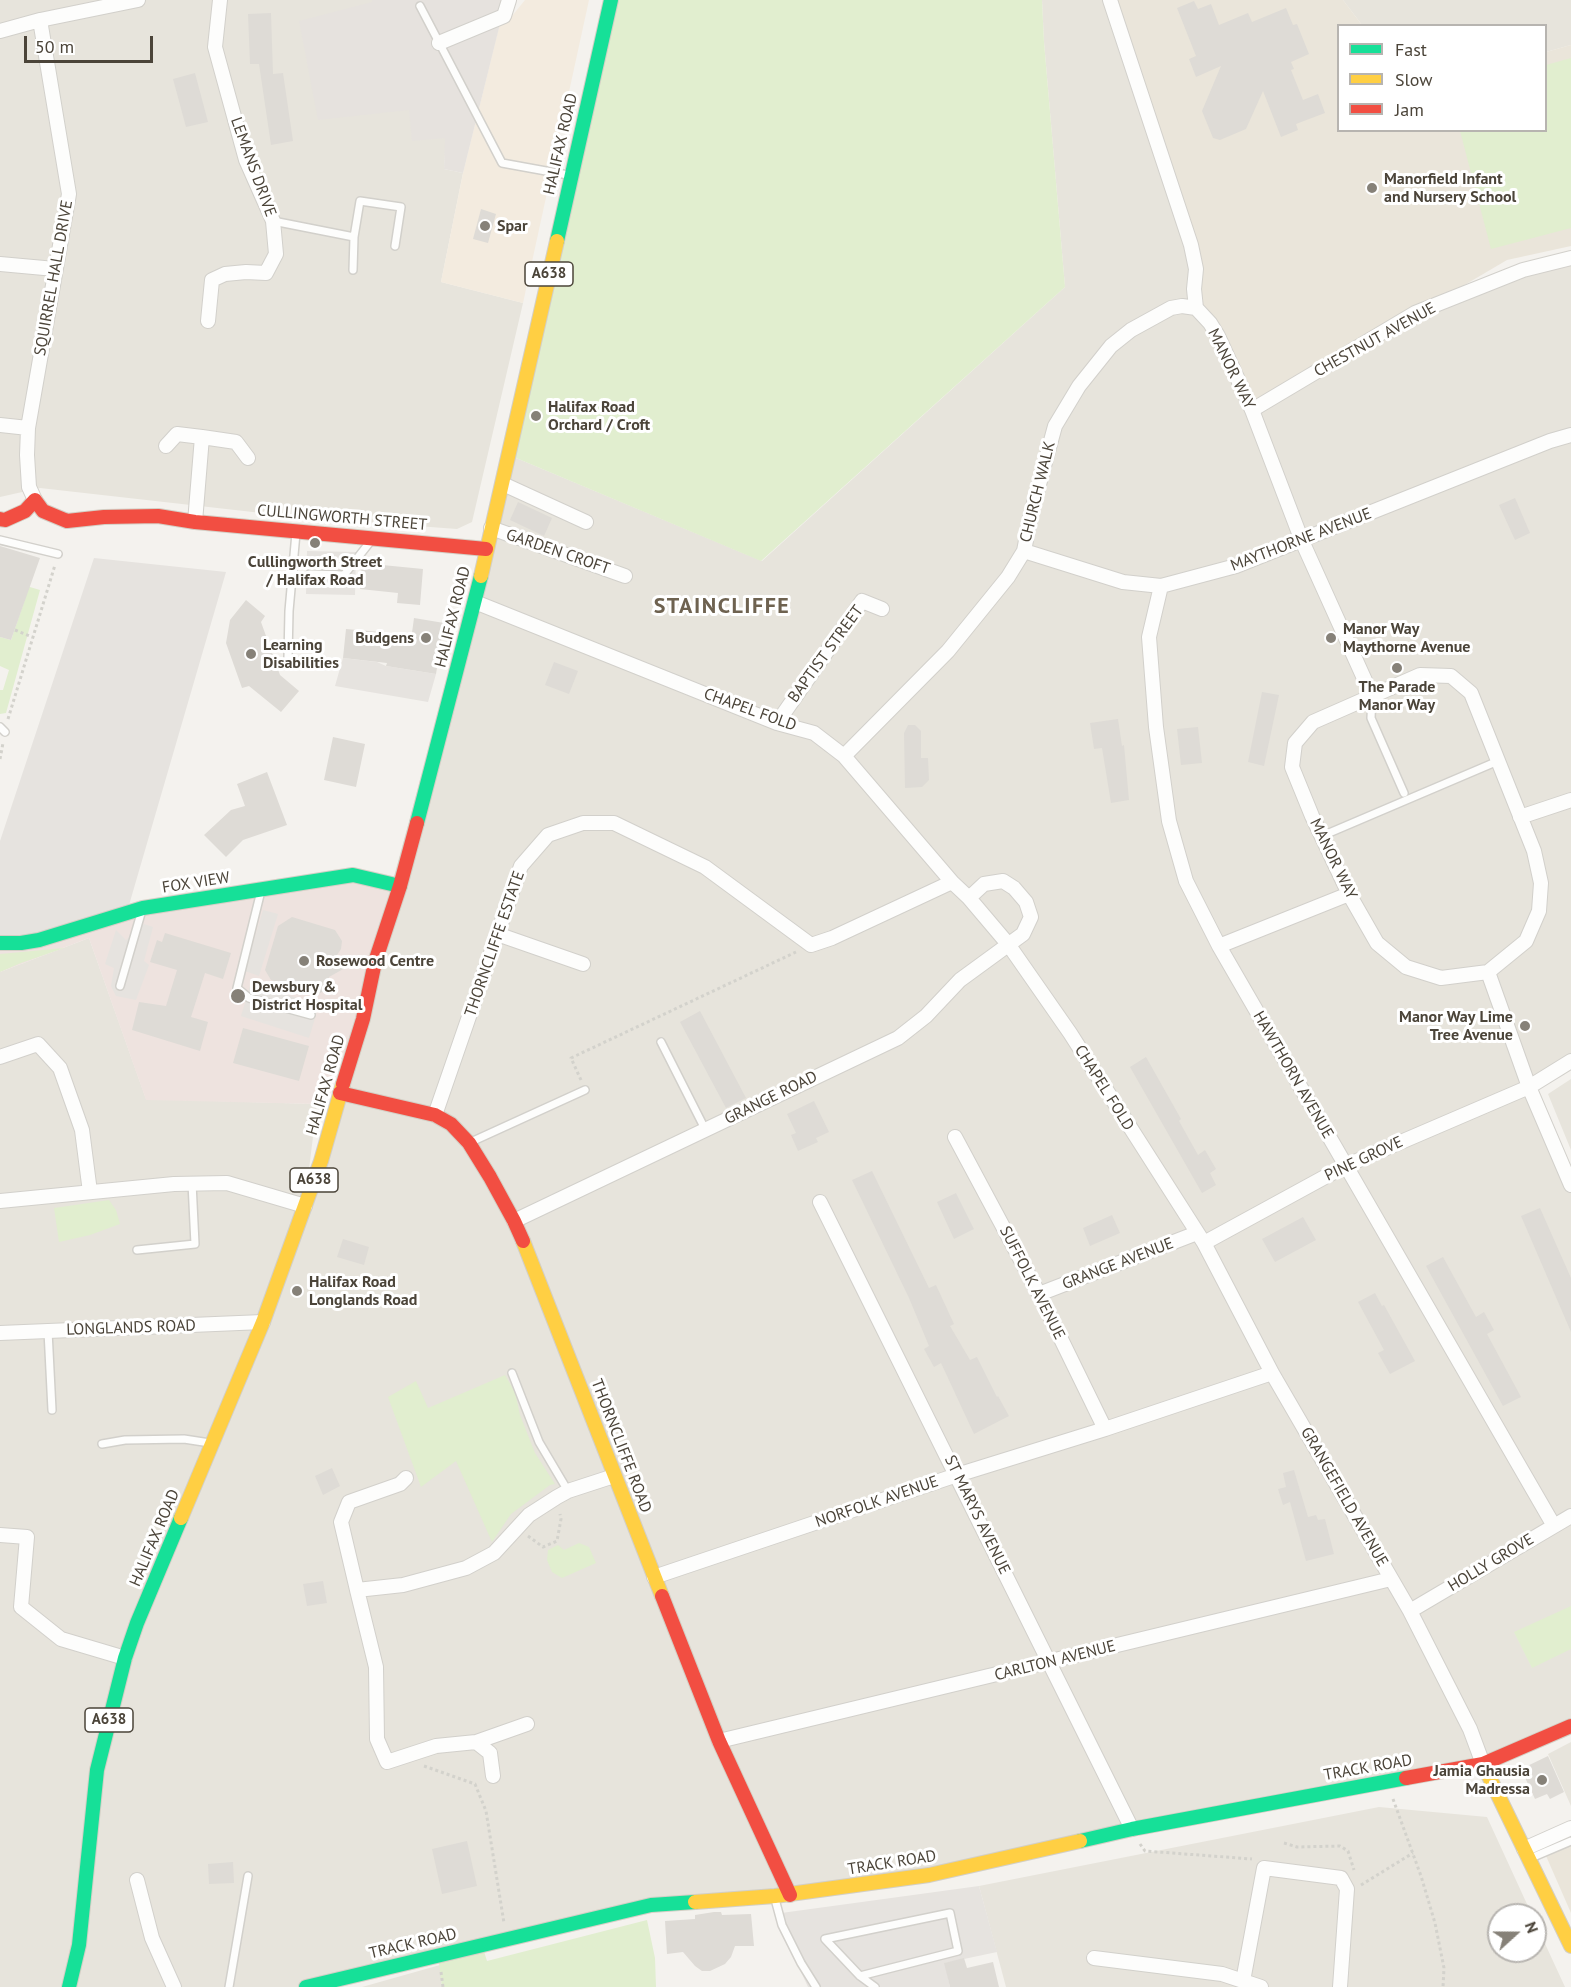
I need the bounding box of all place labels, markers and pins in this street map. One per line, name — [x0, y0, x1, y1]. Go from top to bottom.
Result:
place label: Manorfield Infant and Nursery School — [1384, 169, 1516, 207]
marker: Manorfield Infant and Nursery School — [1365, 181, 1379, 195]
place label: Spar — [497, 216, 528, 236]
marker: Spar — [478, 219, 492, 233]
place label: Halifax Road Orchard / Croft — [548, 397, 650, 435]
marker: Halifax Road Orchard / Croft — [529, 409, 543, 423]
marker: Cullingworth Street / Halifax Road — [308, 536, 322, 550]
place label: Cullingworth Street / Halifax Road — [248, 552, 382, 590]
place label: Manor Way Maythorne Avenue — [1343, 619, 1470, 657]
place label: Budgens — [355, 628, 414, 648]
marker: Budgens — [419, 631, 433, 645]
marker: Manor Way Maythorne Avenue — [1324, 631, 1338, 645]
place label: Learning Disabilities — [263, 635, 339, 673]
marker: Learning Disabilities — [244, 647, 258, 661]
marker: The Parade Manor Way — [1390, 661, 1404, 675]
place label: The Parade Manor Way — [1359, 677, 1435, 715]
place label: Rosewood Centre — [316, 951, 434, 971]
marker: Rosewood Centre — [297, 954, 311, 968]
place label: Dewsbury & District Hospital — [252, 977, 362, 1015]
marker: Dewsbury & District Hospital — [229, 987, 247, 1005]
place label: Manor Way Lime Tree Avenue — [1399, 1007, 1513, 1045]
marker: Manor Way Lime Tree Avenue — [1518, 1019, 1532, 1033]
place label: Halifax Road Longlands Road — [309, 1272, 417, 1310]
marker: Halifax Road Longlands Road — [290, 1284, 304, 1298]
place label: Jamia Ghausia Madressa — [1434, 1761, 1530, 1799]
marker: Jamia Ghausia Madressa — [1535, 1773, 1549, 1787]

